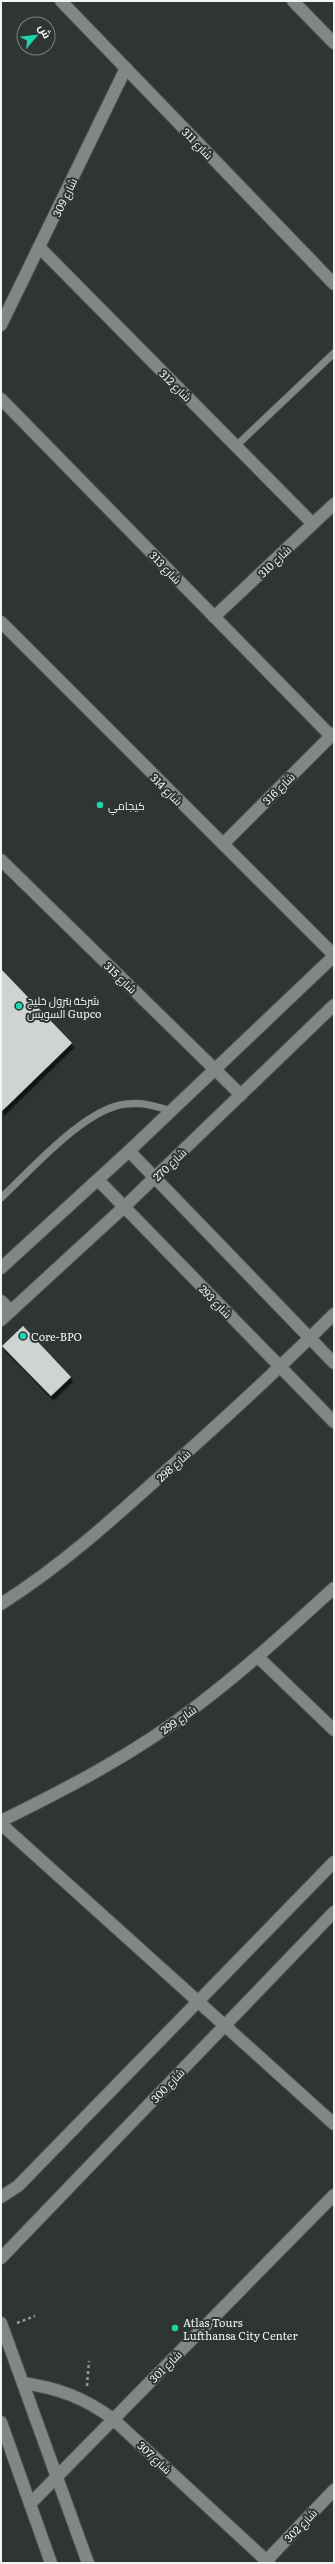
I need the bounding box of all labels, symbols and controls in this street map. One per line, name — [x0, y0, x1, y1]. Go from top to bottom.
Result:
north arrow — [16, 16, 56, 56]
text: ش — [35, 21, 56, 41]
street label: شارع 311 — [178, 124, 217, 163]
street label: شارع 309 — [48, 175, 81, 220]
street label: شارع 312 — [156, 365, 196, 405]
street label: شارع 310 — [254, 541, 295, 581]
street label: شارع 313 — [146, 547, 186, 588]
street label: شارع 316 — [258, 768, 298, 808]
street label: شارع 314 — [147, 769, 187, 809]
place label: كيجامي — [108, 797, 145, 815]
marker: كيجامي — [95, 800, 105, 810]
street label: شارع 315 — [101, 958, 141, 997]
place label: شركة بترول خليج السويس Gupco — [27, 992, 102, 1021]
marker: شركة بترول خليج السويس Gupco — [14, 1001, 24, 1011]
street label: شارع 270 — [149, 1144, 190, 1185]
street label: شارع 293 — [195, 1281, 236, 1322]
place label: Core-BPO — [31, 1328, 82, 1344]
marker: Core-BPO — [18, 1331, 28, 1341]
street label: شارع 298 — [152, 1445, 194, 1485]
street label: شارع 299 — [157, 1701, 200, 1738]
street label: شارع 300 — [147, 2064, 188, 2106]
place label: Atlas Tours Lufthansa City Center — [183, 2314, 298, 2343]
marker: Atlas Tours Lufthansa City Center — [170, 2323, 180, 2333]
street label: شارع 301 — [145, 2346, 186, 2387]
street label: شارع 307 — [134, 2437, 176, 2478]
street label: شارع 302 — [280, 2505, 321, 2546]

